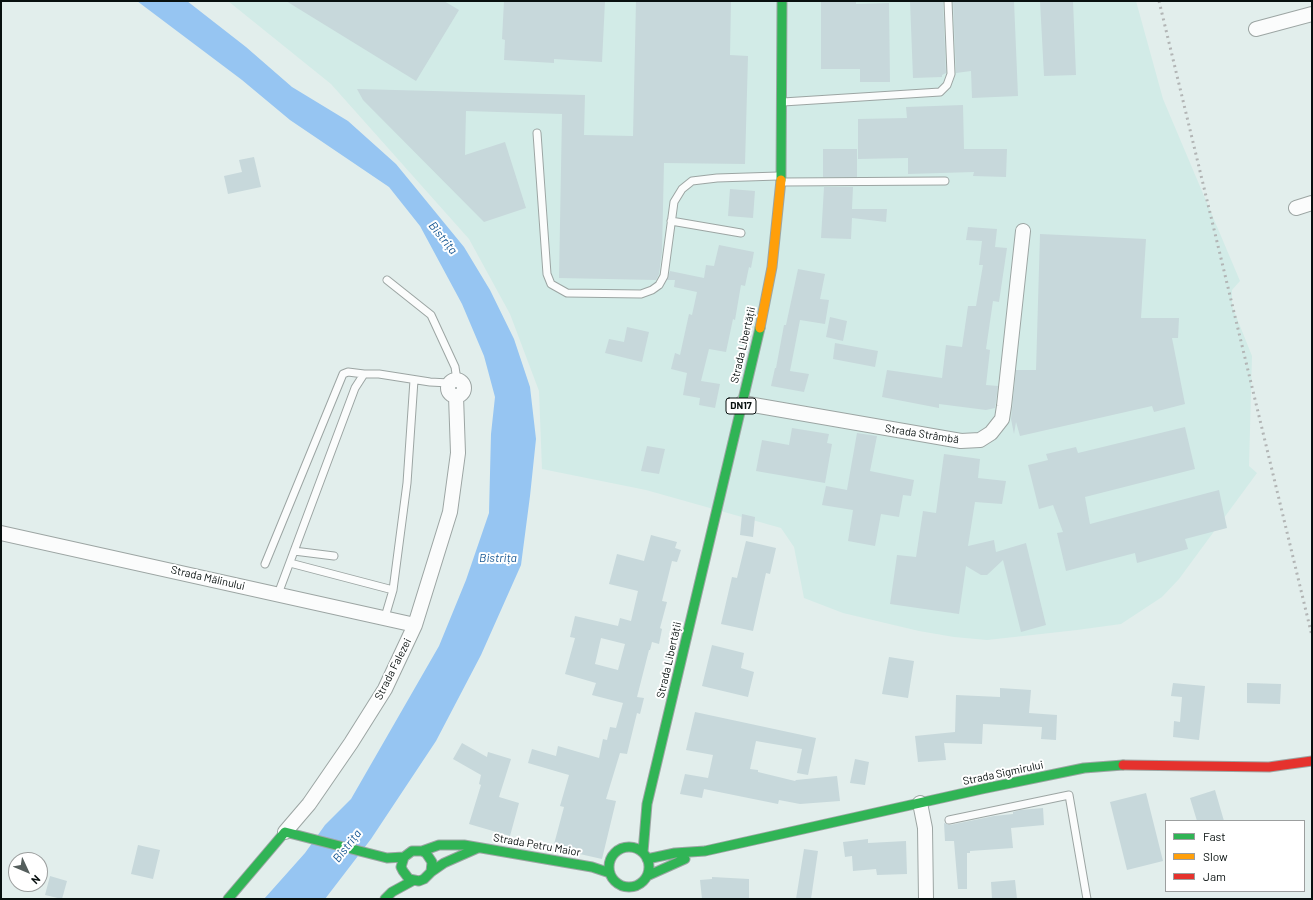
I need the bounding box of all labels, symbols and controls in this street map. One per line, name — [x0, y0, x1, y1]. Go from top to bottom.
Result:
water label: Bistrița — [426, 219, 460, 257]
street label: Strada Libertății — [728, 305, 758, 385]
road number: DN17 — [726, 398, 756, 414]
street label: Strada Strâmbă — [884, 422, 960, 446]
water label: Bistrița — [479, 551, 517, 565]
street label: Strada Mălinului — [170, 563, 246, 593]
street label: Strada Libertății — [654, 620, 684, 700]
street label: Strada Falezei — [372, 636, 414, 702]
street label: Strada Sigmirului — [962, 758, 1044, 788]
legend — [1165, 820, 1305, 892]
water label: Bistrița — [330, 827, 364, 865]
text: Fast — [1203, 829, 1226, 843]
street label: Strada Petru Maior — [492, 831, 582, 859]
text: Slow — [1203, 849, 1228, 863]
north arrow — [8, 852, 48, 892]
text: Jam — [1203, 869, 1226, 883]
text: N — [29, 873, 43, 887]

